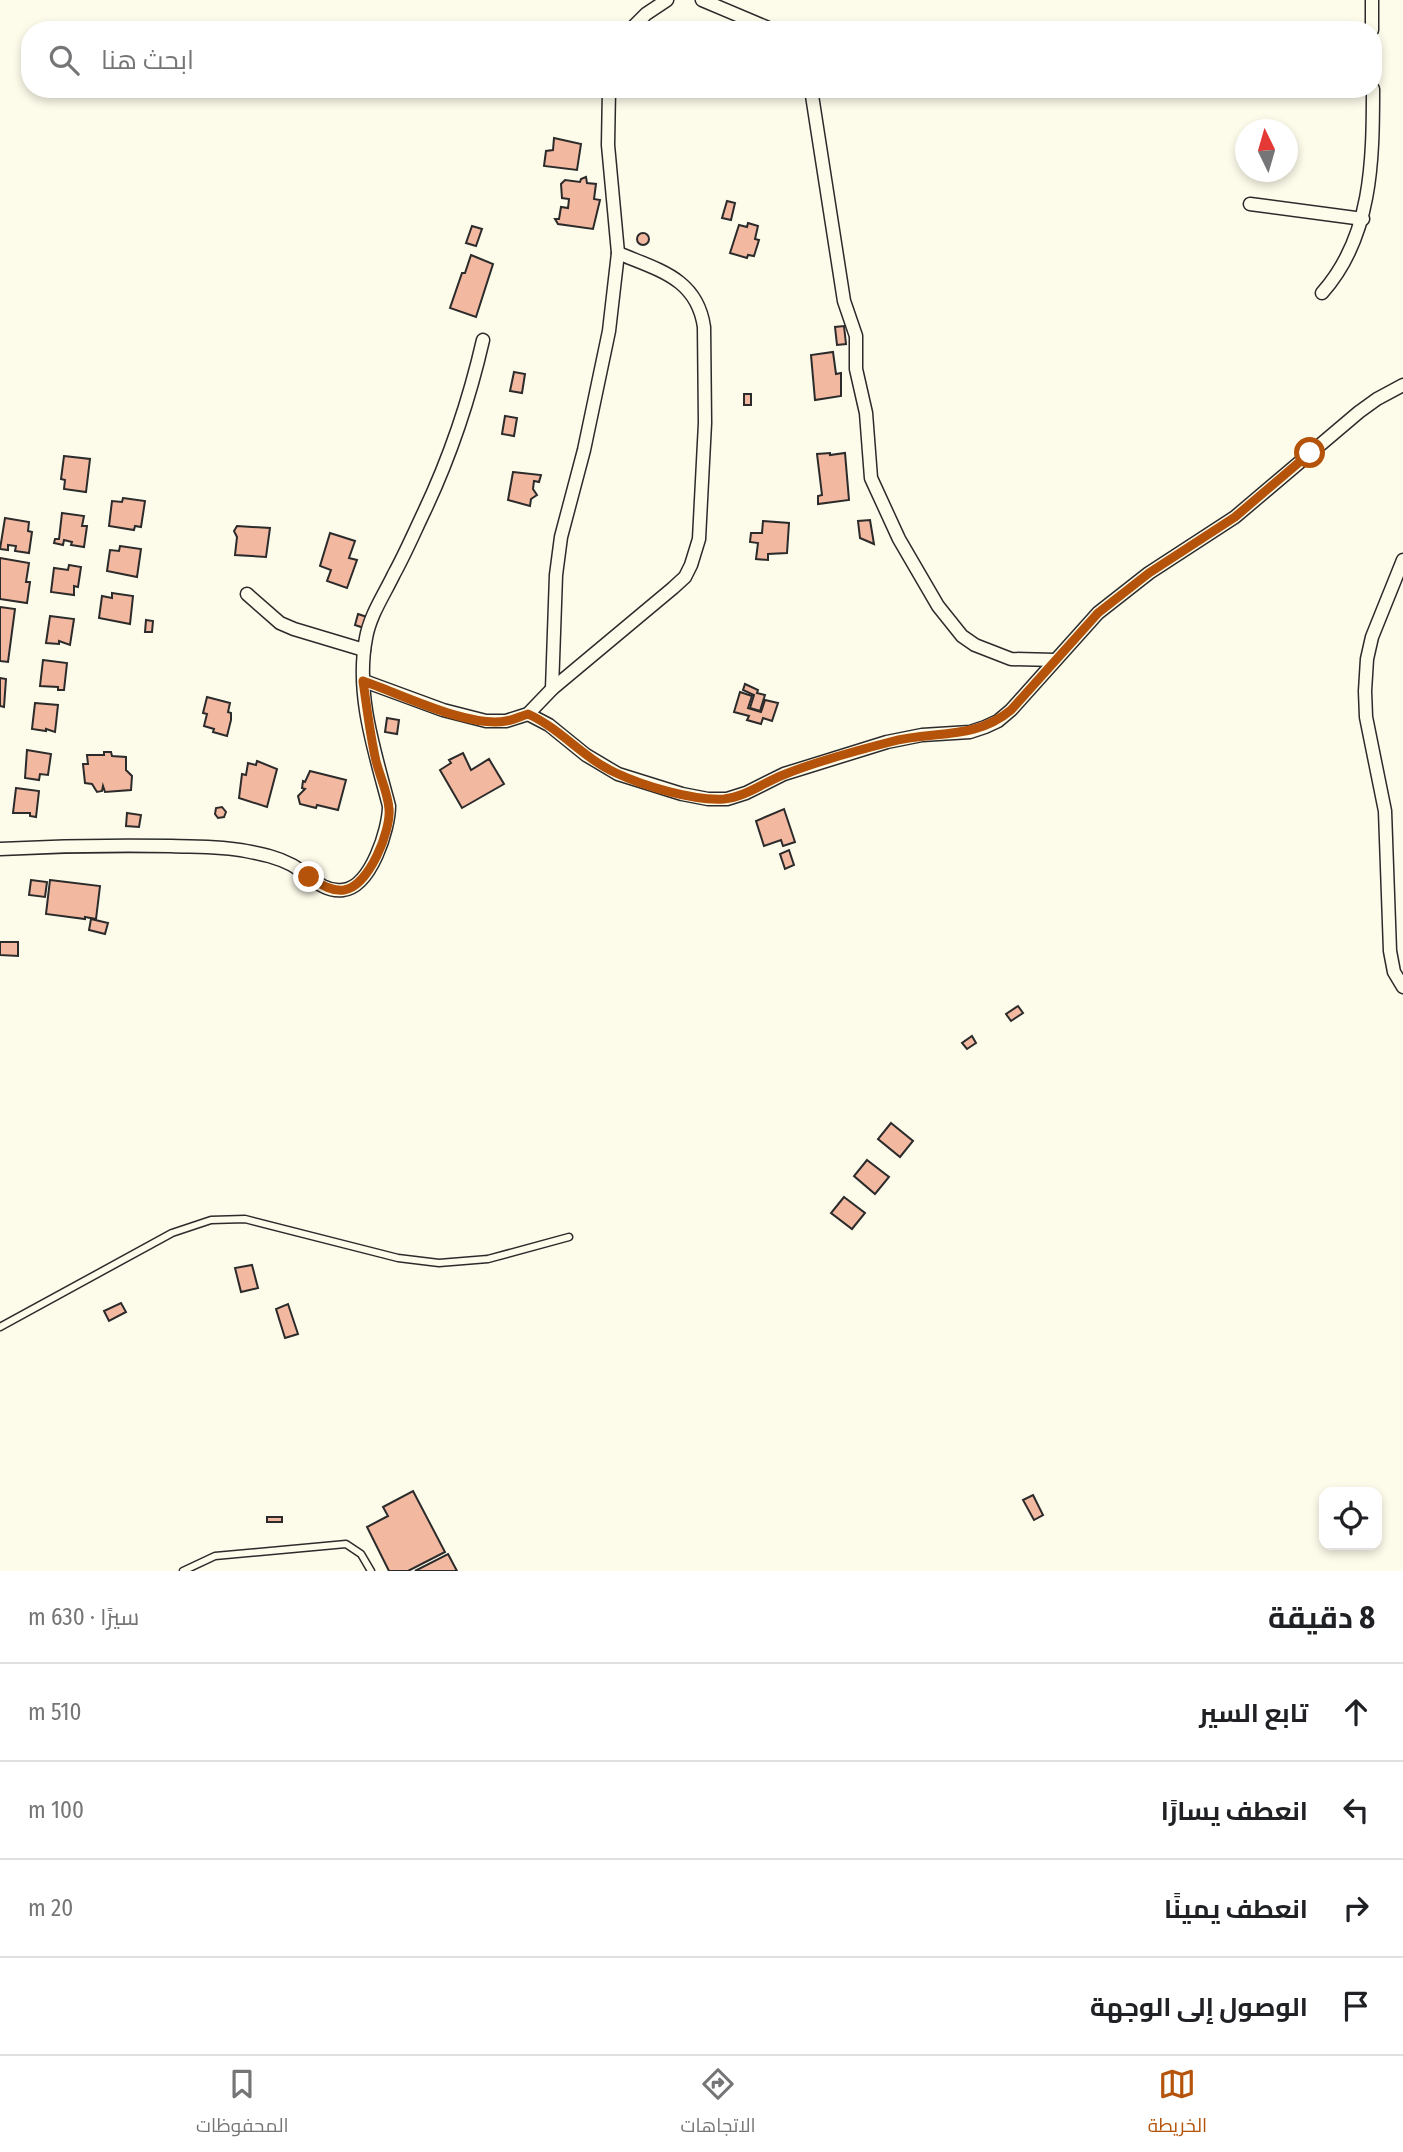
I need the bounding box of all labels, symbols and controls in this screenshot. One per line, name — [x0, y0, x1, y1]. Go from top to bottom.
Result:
search box — [21, 21, 1382, 98]
icon: search — [45, 41, 83, 79]
text: ابحث هنا — [101, 45, 194, 76]
north arrow — [1235, 119, 1298, 182]
route start — [1294, 437, 1325, 468]
route end — [293, 861, 324, 892]
map controls — [1319, 1487, 1382, 1550]
button: locate — [1319, 1487, 1382, 1550]
text: 8 دقيقة — [1268, 1600, 1375, 1636]
text: سيرًا · 630 m — [28, 1603, 139, 1631]
icon: ahead — [1337, 1693, 1375, 1731]
text: 510 m — [28, 1698, 81, 1726]
text: تابع السير — [1199, 1698, 1308, 1729]
icon: left — [1337, 1791, 1375, 1829]
text: 100 m — [28, 1796, 84, 1824]
text: انعطف يسارًا — [1161, 1796, 1308, 1827]
icon: right — [1337, 1889, 1375, 1927]
text: 20 m — [28, 1894, 73, 1922]
text: انعطف يمينًا — [1164, 1894, 1308, 1925]
icon: arrive — [1337, 1987, 1375, 2025]
text: الوصول إلى الوجهة — [1090, 1992, 1308, 2023]
tab: المحفوظات — [196, 2065, 289, 2143]
tab: الاتجاهات — [680, 2065, 756, 2143]
tab: الخريطة — [1148, 2065, 1207, 2143]

